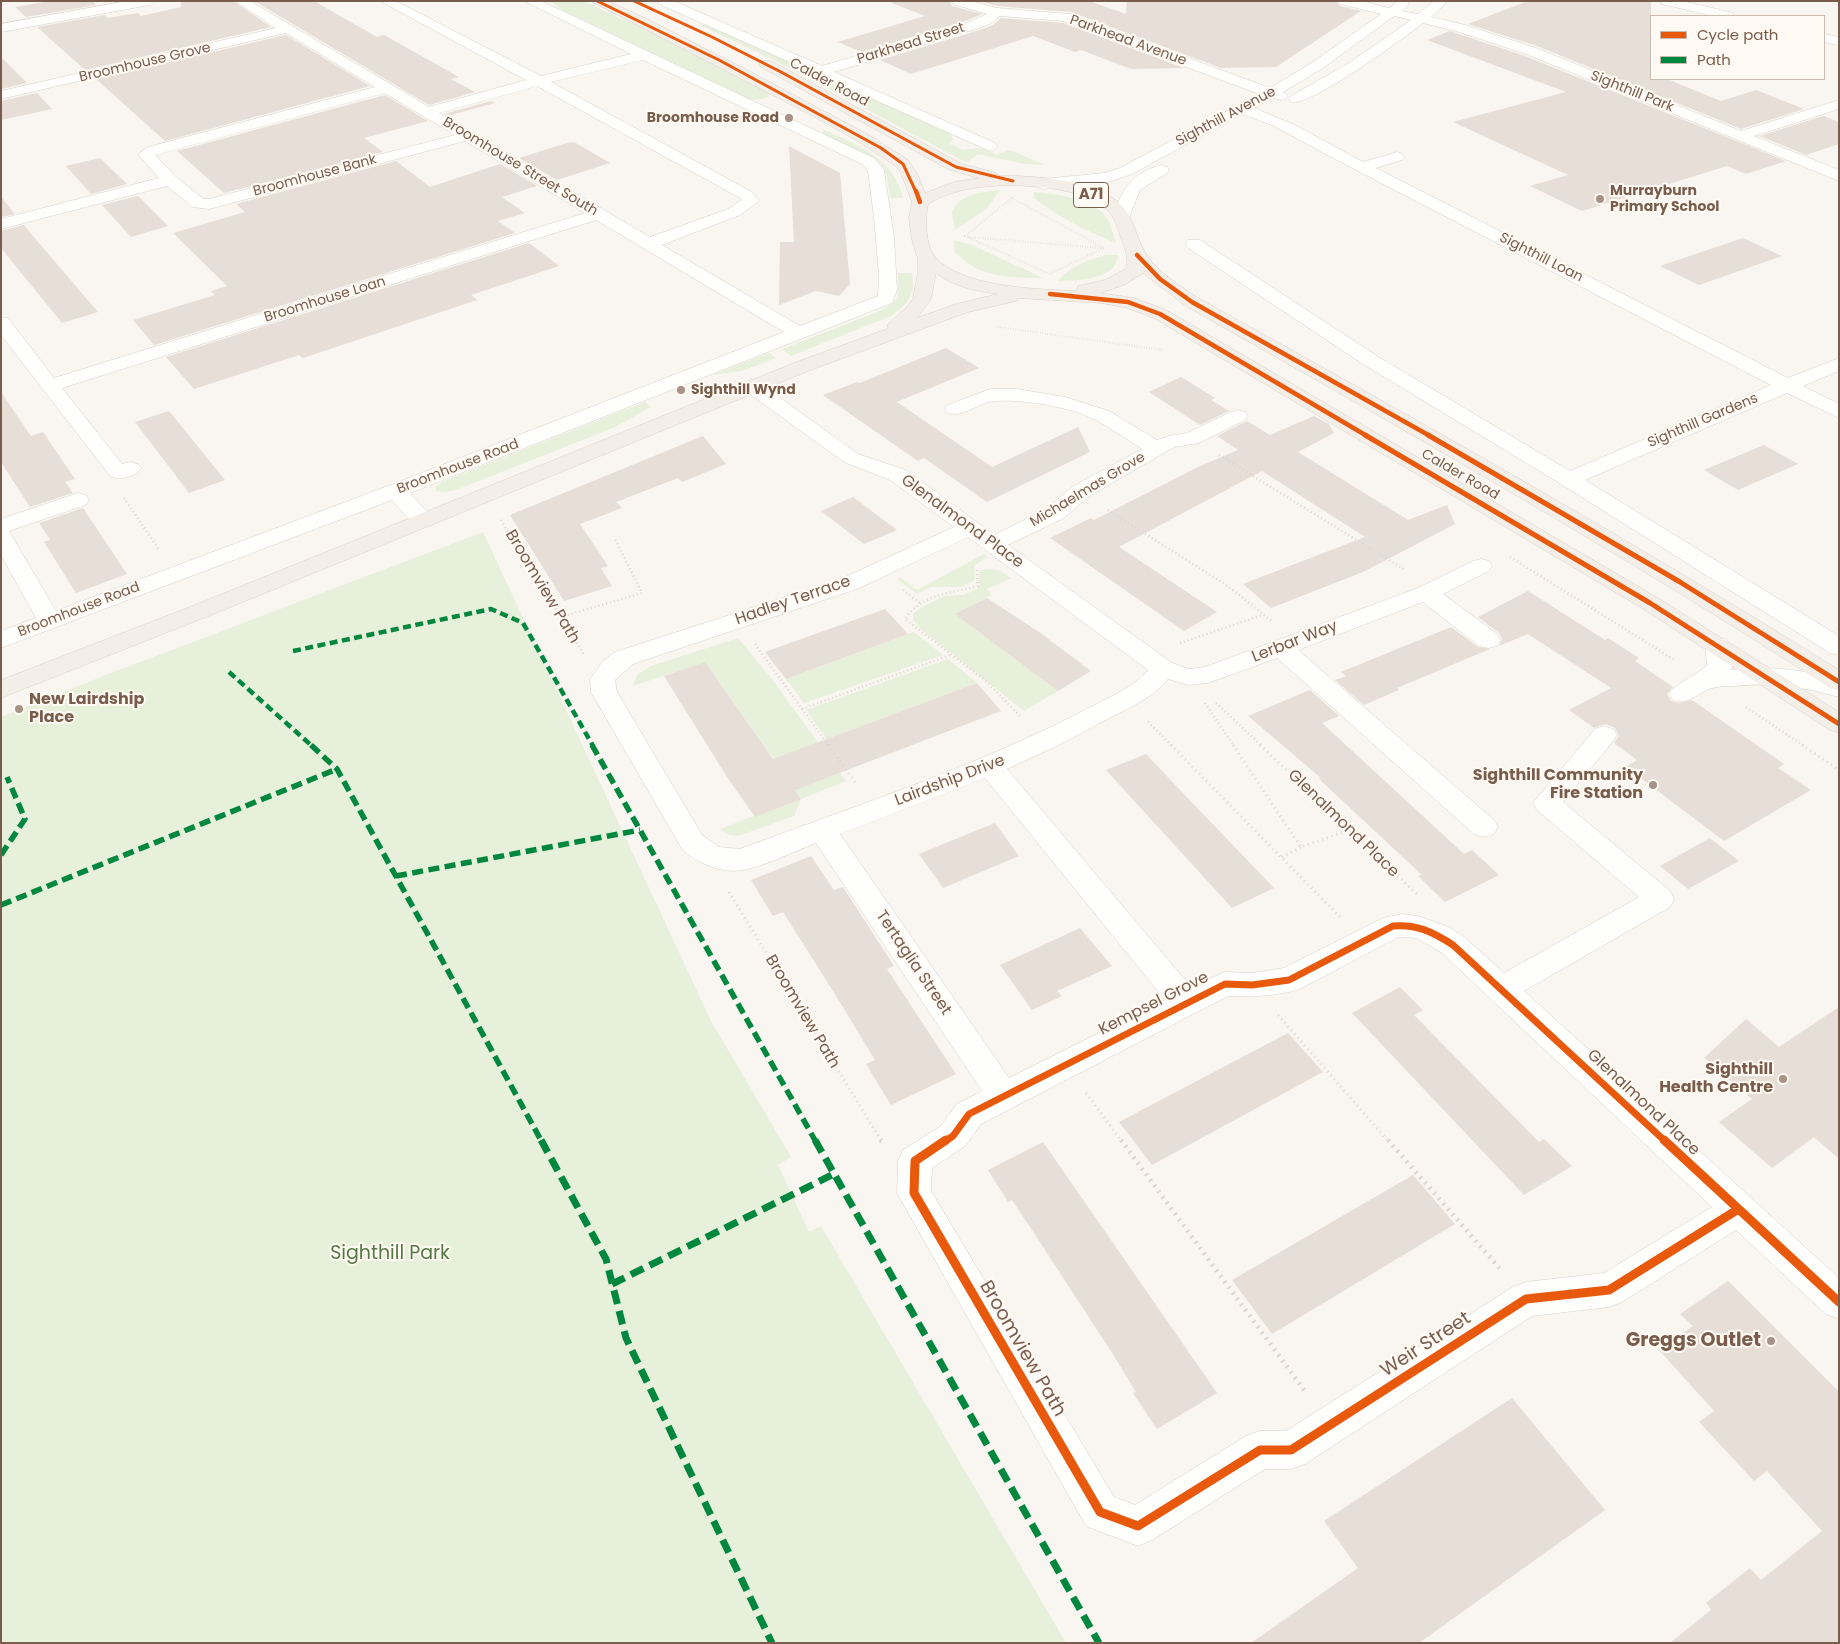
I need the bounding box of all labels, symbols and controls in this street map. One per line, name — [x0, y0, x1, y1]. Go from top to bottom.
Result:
street label: Parkhead Avenue — [1067, 12, 1189, 70]
legend — [1650, 15, 1825, 80]
street label: Parkhead Street — [855, 20, 967, 68]
text: Cycle path — [1697, 24, 1778, 45]
street label: Broomhouse Grove — [78, 40, 212, 86]
text: Path — [1697, 49, 1731, 70]
street label: Calder Road — [787, 55, 871, 111]
street label: Sighthill Park — [1588, 68, 1676, 116]
street label: Sighthill Avenue — [1173, 84, 1279, 150]
place label: Broomhouse Road — [647, 110, 779, 126]
marker: Broomhouse Road — [783, 112, 795, 124]
street label: Broomhouse Street South — [440, 114, 600, 220]
street label: Broomhouse Bank — [252, 151, 378, 201]
road number: A71 — [1074, 182, 1108, 208]
place label: Murrayburn Primary School — [1610, 183, 1719, 216]
marker: Murrayburn Primary School — [1594, 193, 1606, 205]
street label: Sighthill Loan — [1496, 230, 1586, 286]
street label: Broomhouse Loan — [262, 274, 388, 326]
place label: Sighthill Wynd — [691, 382, 796, 398]
marker: Sighthill Wynd — [675, 384, 687, 396]
street label: Sighthill Gardens — [1645, 390, 1761, 452]
street label: Broomhouse Road — [395, 436, 521, 498]
street label: Calder Road — [1418, 446, 1502, 504]
street label: Michaelmas Grove — [1027, 449, 1149, 531]
street label: Glenalmond Place — [897, 471, 1027, 573]
street label: Broomview Path — [501, 527, 583, 647]
street label: Hadley Terrace — [733, 572, 853, 630]
street label: Broomhouse Road — [16, 579, 142, 641]
street label: Lerbar Way — [1249, 617, 1341, 667]
place label: New Lairdship Place — [29, 690, 144, 728]
marker: New Lairdship Place — [13, 703, 25, 715]
street label: Lairdship Drive — [892, 751, 1008, 811]
street label: Glenalmond Place — [1283, 766, 1403, 882]
place label: Sighthill Community Fire Station — [1473, 766, 1643, 804]
marker: Sighthill Community Fire Station — [1647, 779, 1659, 791]
street label: Tertaglia Street — [871, 907, 955, 1019]
street label: Broomview Path — [761, 952, 843, 1072]
street label: Kempsel Grove — [1096, 968, 1212, 1040]
street label: Glenalmond Place — [1583, 1046, 1703, 1160]
place label: Sighthill Health Centre — [1659, 1060, 1773, 1098]
marker: Sighthill Health Centre — [1777, 1073, 1789, 1085]
park label: Sighthill Park — [330, 1243, 450, 1265]
street label: Broomview Path — [974, 1277, 1070, 1421]
street label: Weir Street — [1377, 1307, 1475, 1383]
place label: Greggs Outlet — [1626, 1330, 1761, 1352]
marker: Greggs Outlet — [1765, 1335, 1777, 1347]

